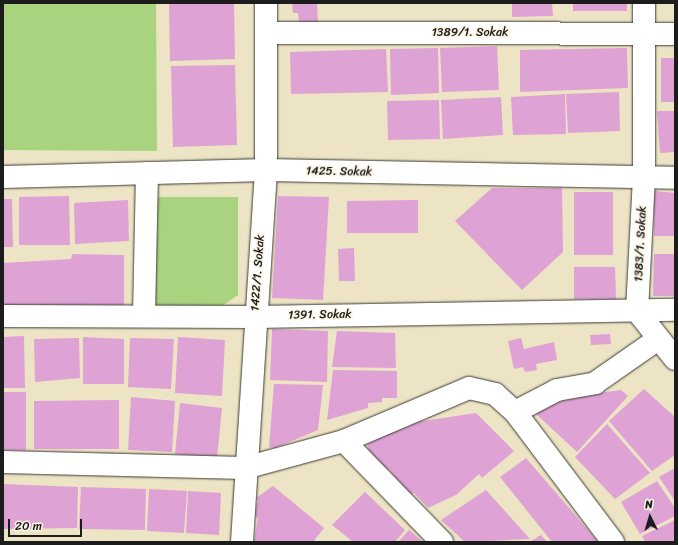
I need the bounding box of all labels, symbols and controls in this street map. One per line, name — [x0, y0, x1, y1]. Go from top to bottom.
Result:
street label: 1389/1. Sokak — [432, 26, 508, 40]
street label: 1425. Sokak — [306, 164, 372, 180]
street label: 1383/1. Sokak — [632, 206, 650, 282]
street label: 1422/1. Sokak — [248, 234, 268, 312]
street label: 1391. Sokak — [288, 307, 352, 323]
text: N — [644, 495, 654, 514]
north arrow — [630, 497, 670, 537]
scale bar — [10, 511, 84, 537]
text: 20 m — [15, 515, 42, 537]

